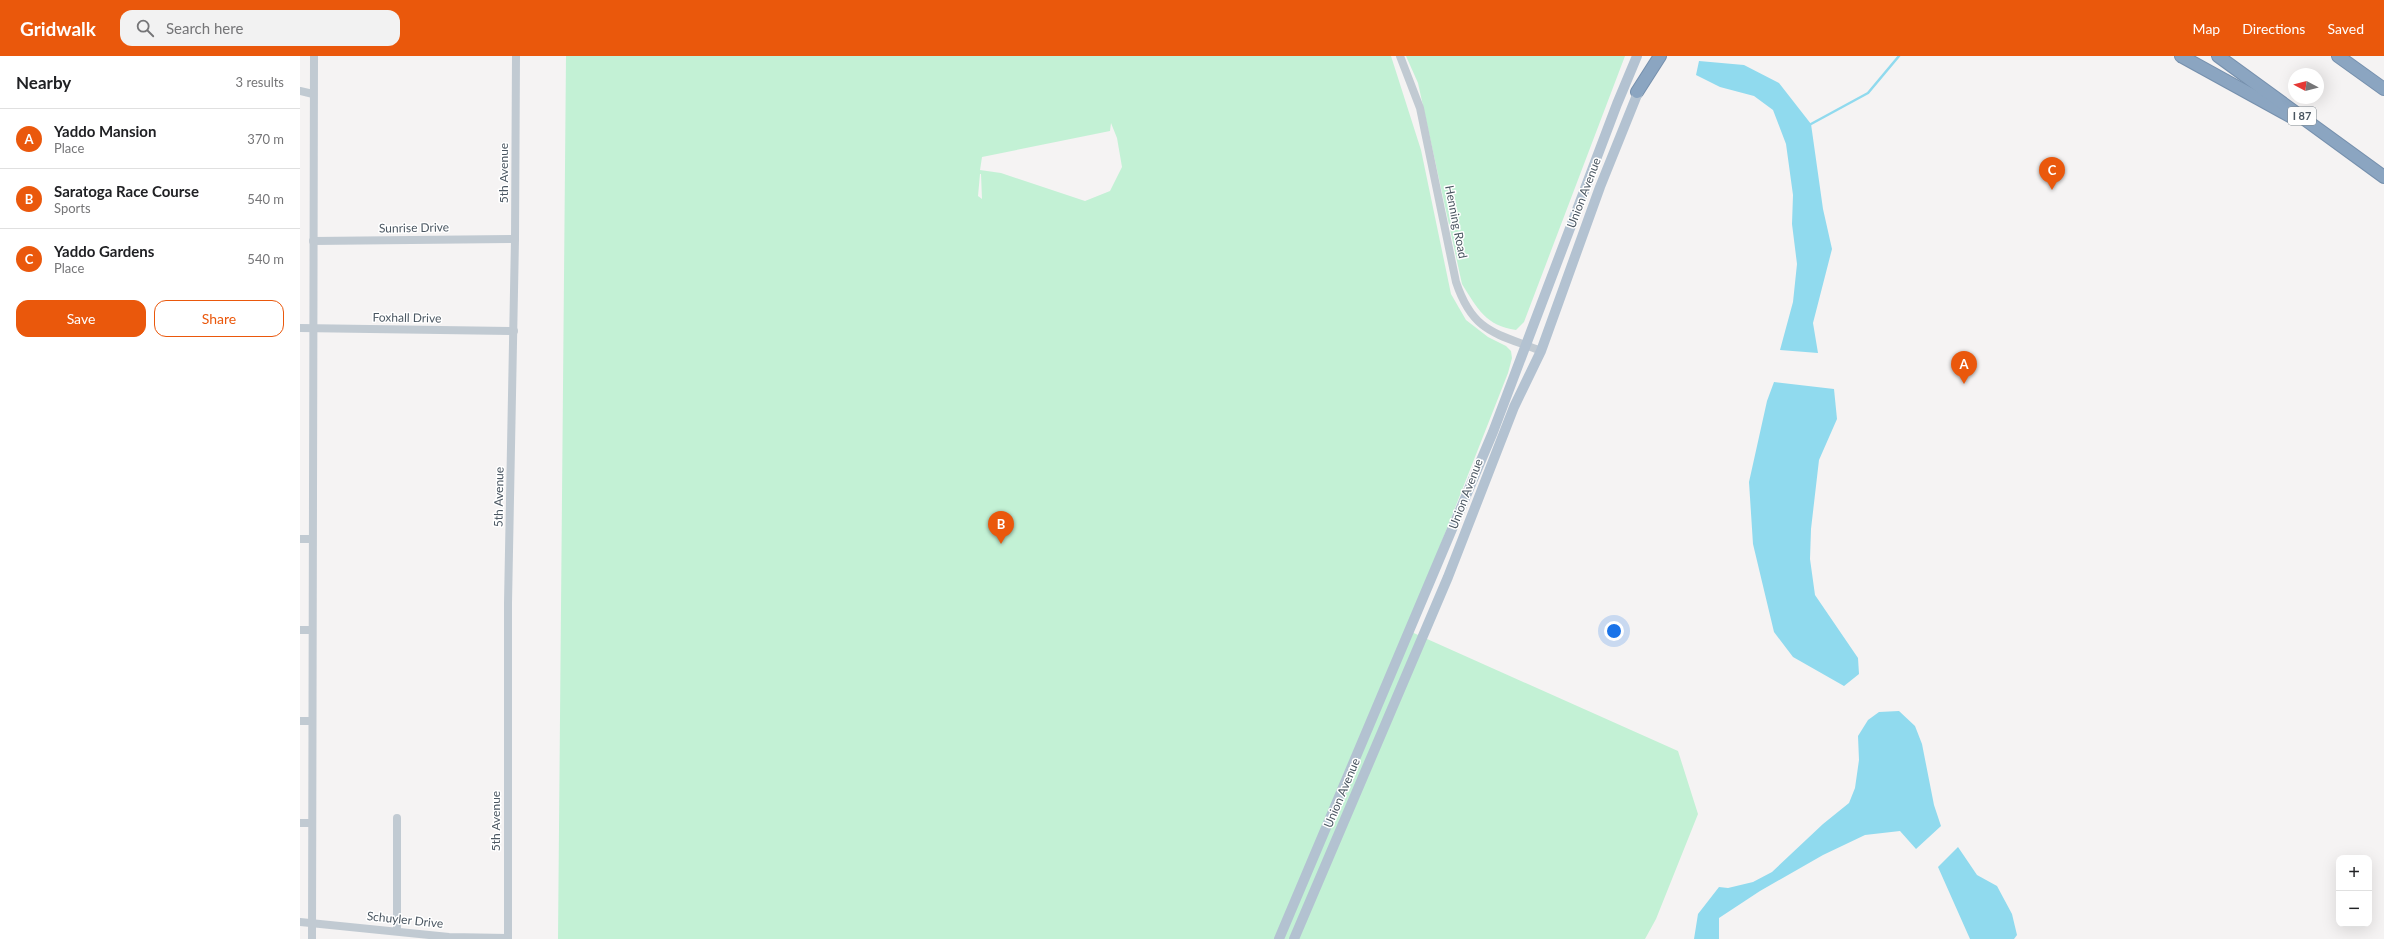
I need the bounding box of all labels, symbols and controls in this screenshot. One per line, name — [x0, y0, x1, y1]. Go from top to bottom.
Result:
search box — [120, 10, 400, 46]
text: Gridwalk — [20, 17, 96, 40]
icon: search — [134, 17, 156, 39]
text: Search here — [166, 19, 243, 37]
text: Map — [2193, 20, 2220, 37]
text: Directions — [2242, 20, 2305, 37]
text: Saved — [2327, 20, 2364, 37]
north arrow — [2288, 68, 2324, 104]
text: Nearby — [16, 72, 71, 93]
text: 3 results — [236, 74, 284, 90]
road number: I 87 — [2288, 107, 2316, 125]
text: Yaddo Mansion — [54, 122, 156, 140]
text: A — [24, 131, 34, 147]
text: 370 m — [247, 131, 284, 147]
text: Place — [54, 140, 84, 156]
street label: 5th Avenue — [496, 143, 511, 203]
street label: Union Avenue — [1563, 156, 1604, 230]
pin: C — [2039, 157, 2065, 190]
text: Saratoga Race Course — [54, 182, 199, 200]
street label: Henning Road — [1442, 184, 1471, 260]
text: B — [25, 191, 33, 207]
text: 540 m — [247, 191, 284, 207]
text: Sports — [54, 200, 91, 216]
street label: Sunrise Drive — [379, 219, 449, 236]
text: Yaddo Gardens — [54, 242, 154, 260]
text: C — [25, 251, 33, 267]
text: 540 m — [247, 251, 284, 267]
text: Place — [54, 260, 84, 276]
button: Save — [16, 300, 146, 337]
button: Share — [154, 300, 284, 337]
street label: Foxhall Drive — [372, 309, 442, 326]
pin: A — [1951, 351, 1977, 384]
street label: Union Avenue — [1445, 457, 1486, 531]
street label: 5th Avenue — [490, 467, 507, 527]
pin: B — [988, 511, 1014, 544]
your location — [1604, 621, 1624, 641]
street label: Union Avenue — [1320, 756, 1363, 830]
street label: 5th Avenue — [488, 791, 503, 851]
map controls — [2336, 855, 2372, 927]
button: + — [2336, 855, 2372, 891]
button: − — [2336, 891, 2372, 927]
street label: Schuyler Drive — [366, 908, 444, 931]

